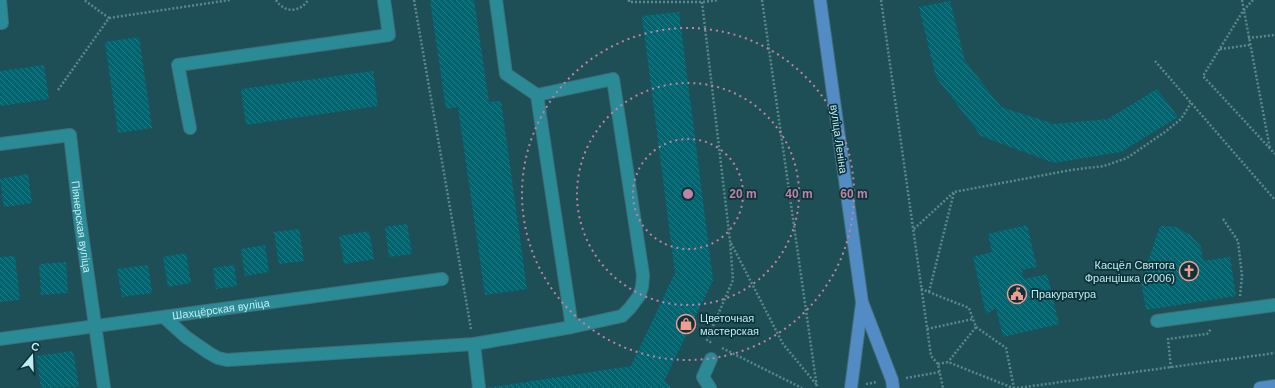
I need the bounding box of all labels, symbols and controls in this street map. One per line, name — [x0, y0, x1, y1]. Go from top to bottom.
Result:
street label: вуліца Леніна — [828, 104, 850, 175]
street label: Піянерская вуліца — [69, 180, 94, 274]
centre of rings — [681, 187, 695, 201]
text: 20 m — [729, 187, 757, 201]
text: 40 m — [785, 187, 813, 201]
text: 60 m — [840, 187, 868, 201]
place label: Касцёл Святога Францішка (2006) — [1085, 259, 1176, 284]
church icon: Касцёл Святога Францішка (2006) — [1178, 260, 1200, 282]
public building icon: Пракуратура — [1006, 283, 1028, 305]
place label: Пракуратура — [1031, 288, 1097, 300]
street label: Шахцёрская вуліца — [172, 296, 271, 322]
place label: Цветочная мастерская — [700, 312, 759, 337]
shop icon: Цветочная мастерская — [675, 313, 697, 335]
north arrow — [12, 336, 52, 376]
text: С — [30, 340, 41, 354]

